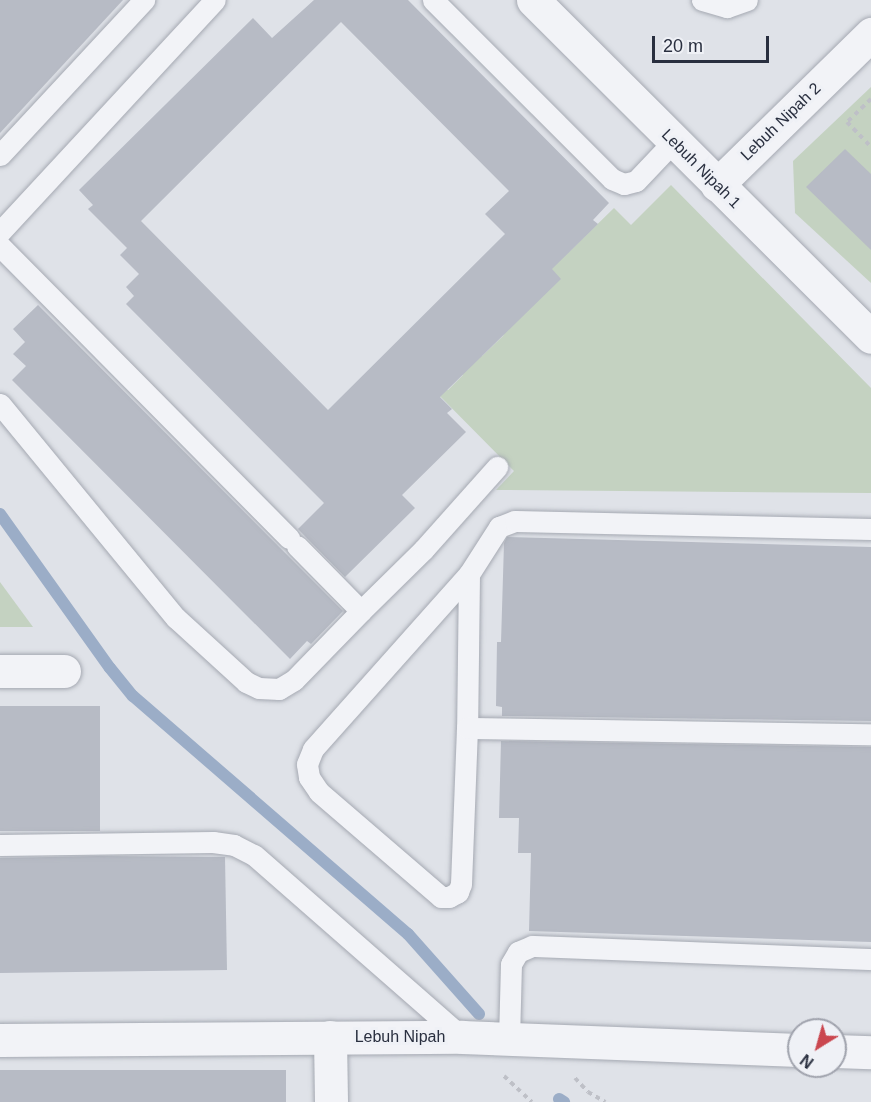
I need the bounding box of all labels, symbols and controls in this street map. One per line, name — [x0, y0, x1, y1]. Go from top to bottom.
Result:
scale bar — [655, 24, 772, 62]
text: 20 m — [663, 36, 703, 56]
street label: Lebuh Nipah 2 — [737, 79, 825, 165]
street label: Lebuh Nipah 1 — [657, 125, 745, 213]
north arrow — [787, 1018, 847, 1078]
street label: Lebuh Nipah — [355, 1027, 445, 1047]
text: N — [797, 1051, 817, 1071]

